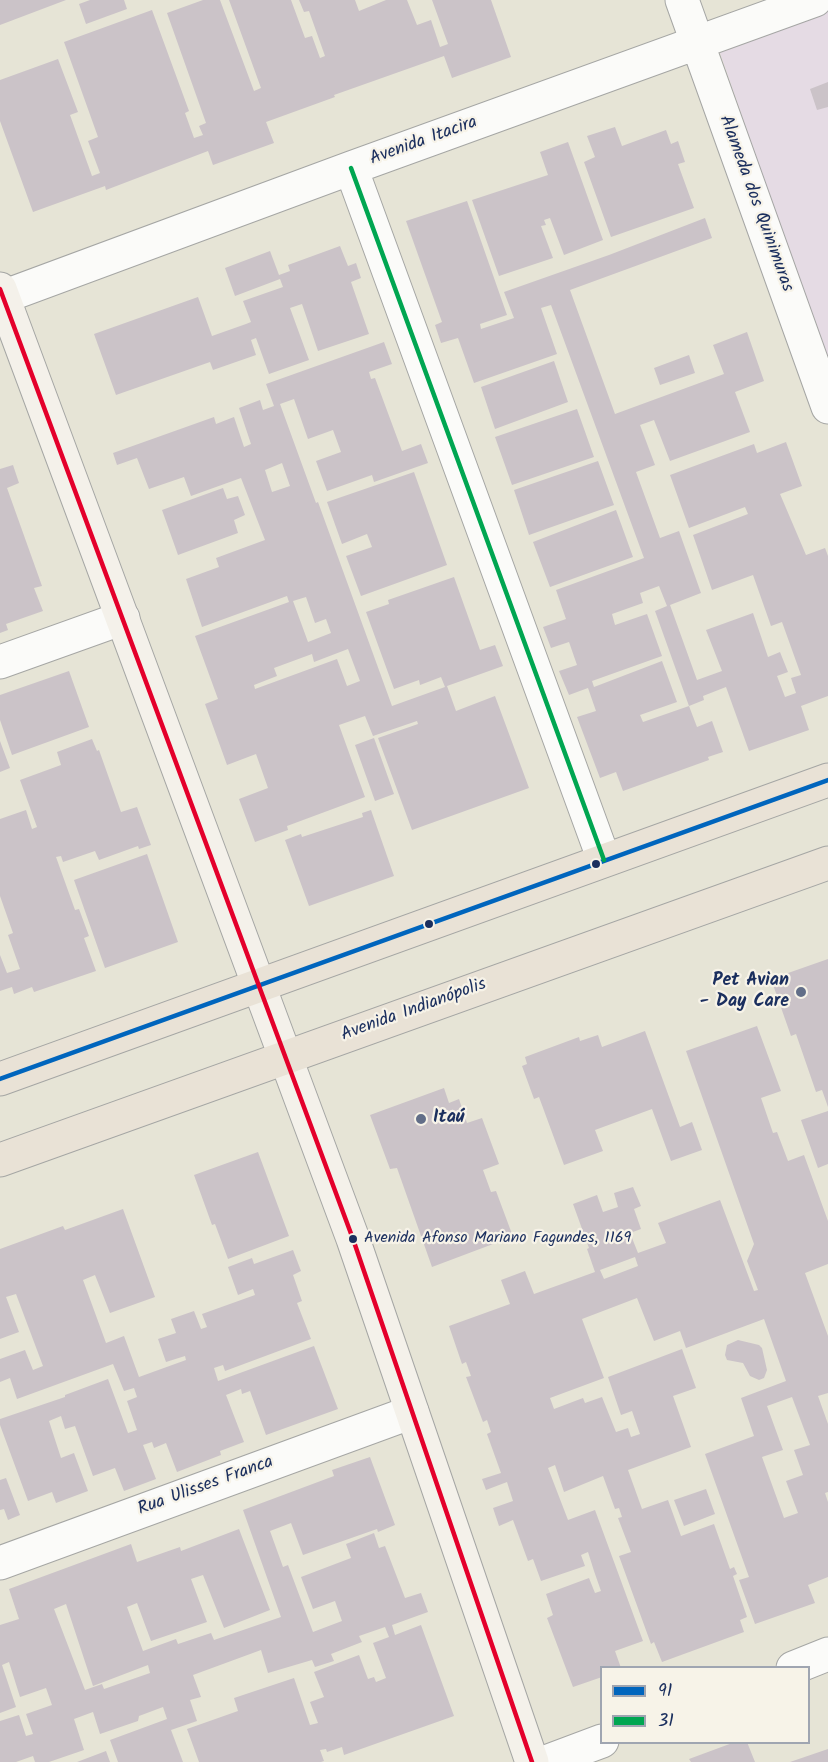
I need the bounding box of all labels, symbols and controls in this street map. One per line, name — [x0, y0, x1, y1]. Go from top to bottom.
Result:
street label: Avenida Itacira — [367, 113, 481, 171]
street label: Alameda dos Quinimuras — [713, 113, 797, 295]
unlabelled marker — [590, 858, 602, 870]
unlabelled marker — [423, 918, 435, 930]
place label: Pet Avian - Day Care — [699, 971, 789, 1014]
street label: Avenida Indianópolis — [338, 975, 490, 1047]
marker: Pet Avian - Day Care — [794, 985, 808, 999]
place label: Itaú — [433, 1108, 464, 1130]
marker: Itaú — [414, 1112, 428, 1126]
place label: Avenida Afonso Mariano Fagundes, 1169 — [364, 1229, 631, 1249]
marker: Avenida Afonso Mariano Fagundes, 1169 — [347, 1233, 359, 1245]
street label: Rua Ulisses Franca — [135, 1452, 277, 1522]
legend — [600, 1666, 810, 1744]
text: 91 — [658, 1677, 672, 1706]
text: 31 — [658, 1707, 674, 1736]

